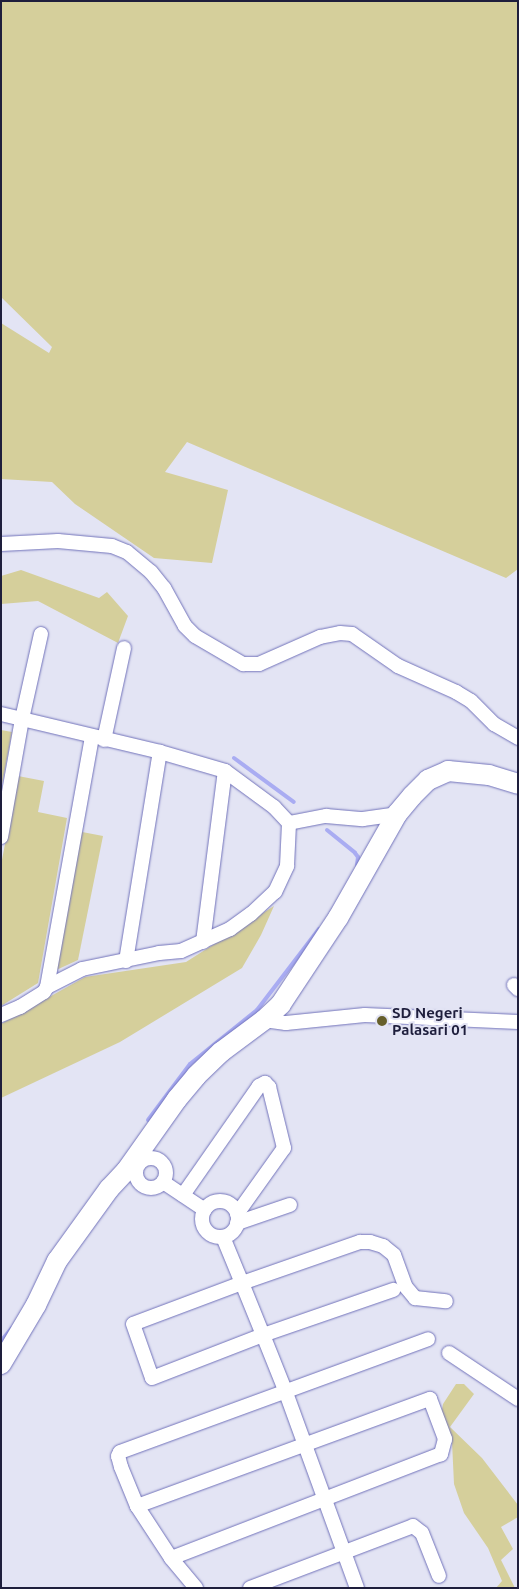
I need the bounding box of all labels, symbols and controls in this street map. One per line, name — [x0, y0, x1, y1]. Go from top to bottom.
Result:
place label: SD Negeri Palasari 01 — [392, 1003, 468, 1038]
marker: SD Negeri Palasari 01 — [376, 1015, 388, 1027]

